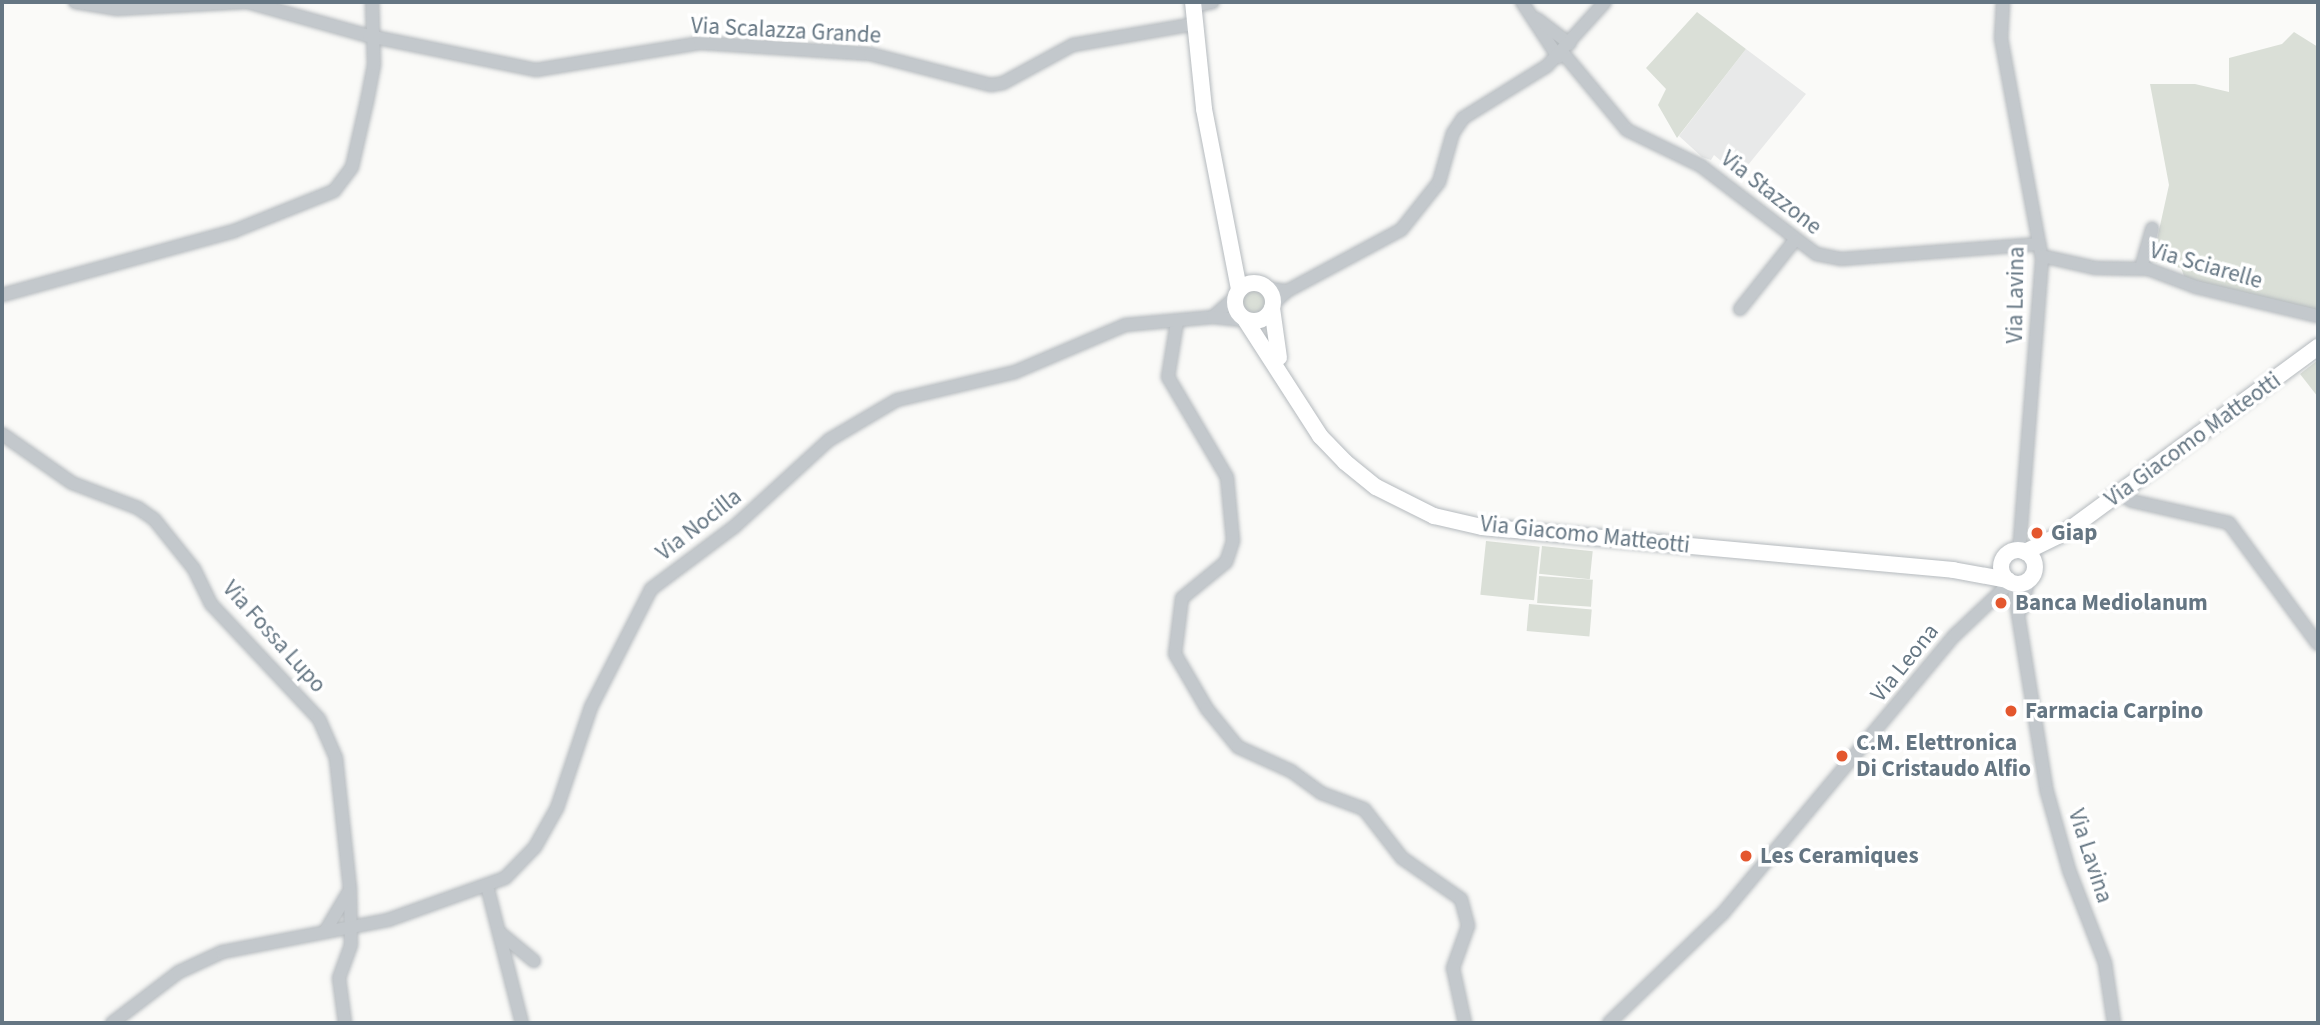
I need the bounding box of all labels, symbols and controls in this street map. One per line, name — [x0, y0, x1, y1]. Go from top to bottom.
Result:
street label: Via Scalazza Grande — [690, 12, 882, 50]
street label: Via Stazzone — [1715, 145, 1827, 241]
street label: Via Sciarelle — [2146, 237, 2266, 295]
street label: Via Lavina — [2001, 246, 2031, 344]
street label: Via Giacomo Matteotti — [2100, 367, 2286, 513]
street label: Via Nocilla — [651, 483, 747, 567]
street label: Via Giacomo Matteotti — [1479, 510, 1691, 560]
place label: Giap — [2051, 519, 2097, 547]
marker: Giap — [2029, 525, 2045, 541]
street label: Via Fossa Lupo — [216, 575, 332, 699]
place label: Banca Mediolanum — [2015, 589, 2208, 617]
marker: Banca Mediolanum — [1993, 595, 2009, 611]
street label: Via Leona — [1865, 618, 1945, 708]
place label: Farmacia Carpino — [2025, 697, 2203, 725]
marker: Farmacia Carpino — [2003, 703, 2019, 719]
place label: C.M. Elettronica Di Cristaudo Alfio — [1856, 729, 2031, 783]
marker: C.M. Elettronica Di Cristaudo Alfio — [1834, 748, 1850, 764]
street label: Via Lavina — [2062, 806, 2118, 906]
place label: Les Ceramiques — [1760, 842, 1919, 870]
marker: Les Ceramiques — [1738, 848, 1754, 864]

